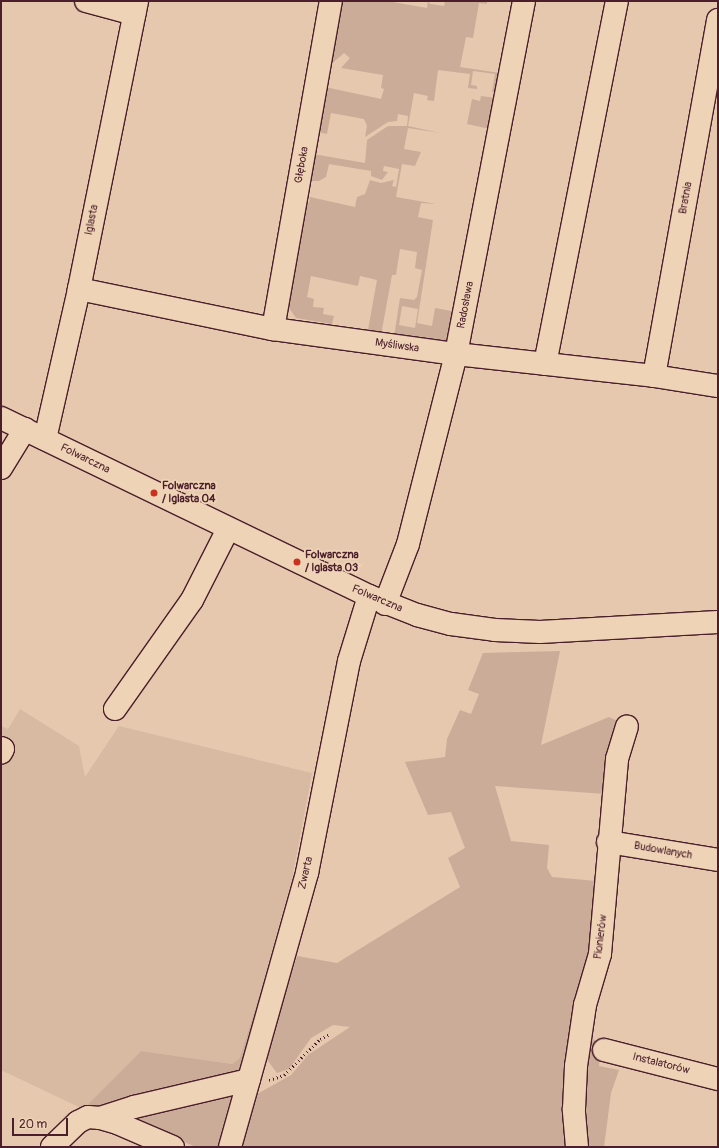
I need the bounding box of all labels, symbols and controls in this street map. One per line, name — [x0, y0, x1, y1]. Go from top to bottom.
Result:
street label: Głęboka — [292, 146, 312, 184]
street label: Bratnia — [677, 181, 695, 215]
street label: Iglasta — [83, 204, 101, 236]
street label: Radosława — [455, 280, 477, 330]
street label: Myśliwska — [374, 336, 420, 356]
street label: Folwarczna — [58, 441, 112, 477]
place label: Folwarczna / Iglasta 04 — [162, 480, 216, 506]
marker: Folwarczna / Iglasta 04 — [149, 488, 159, 498]
place label: Folwarczna / Iglasta 03 — [305, 549, 359, 575]
marker: Folwarczna / Iglasta 03 — [292, 557, 302, 567]
street label: Folwarczna — [350, 582, 404, 616]
street label: Budowlanych — [633, 839, 693, 863]
street label: Zwarta — [296, 855, 316, 891]
street label: Pionierów — [592, 914, 610, 960]
street label: Instalatorów — [631, 1050, 691, 1078]
scale bar — [14, 1110, 70, 1136]
text: 20 m — [19, 1117, 47, 1132]

